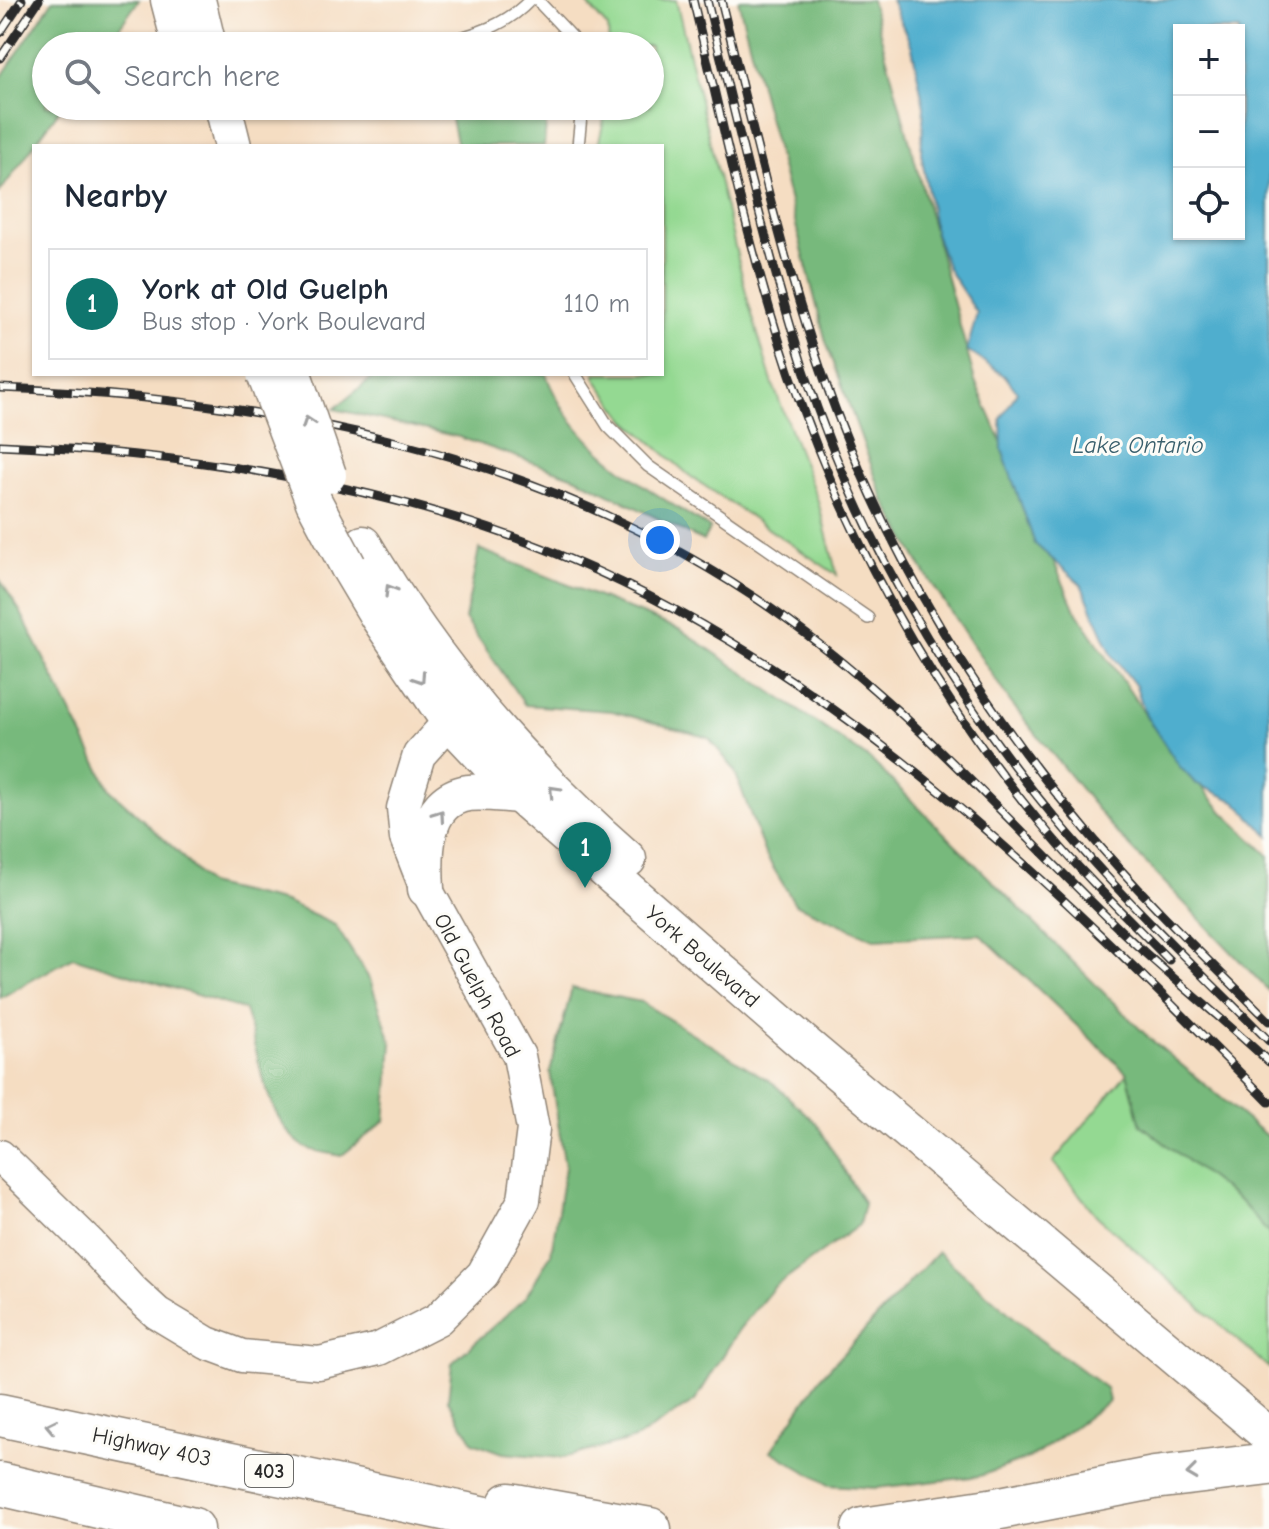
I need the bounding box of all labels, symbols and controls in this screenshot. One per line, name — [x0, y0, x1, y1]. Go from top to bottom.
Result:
map controls — [1173, 24, 1245, 240]
button: + — [1173, 24, 1245, 96]
search box — [32, 32, 664, 120]
icon: search — [60, 54, 104, 98]
text: Search here — [124, 59, 280, 94]
button: − — [1173, 96, 1245, 168]
button: locate — [1173, 168, 1245, 240]
text: Nearby — [64, 176, 167, 216]
text: York at Old Guelph — [142, 272, 389, 307]
text: 1 — [87, 289, 97, 319]
text: 110 m — [563, 289, 630, 319]
text: Bus stop · York Boulevard — [142, 307, 426, 337]
one-way arrow — [301, 416, 318, 430]
water label: Lake Ontario — [1072, 431, 1204, 459]
your location — [640, 520, 680, 560]
one-way arrow — [384, 584, 400, 599]
one-way arrow — [410, 670, 425, 684]
one-way arrow — [549, 786, 564, 800]
one-way arrow — [429, 809, 444, 824]
pin: 1 — [559, 822, 611, 888]
street label: York Boulevard — [640, 900, 765, 1013]
street label: Old Guelph Road — [428, 909, 526, 1062]
one-way arrow — [45, 1418, 58, 1435]
street label: Highway 403 — [90, 1422, 214, 1472]
road number: 403 — [245, 1455, 293, 1487]
one-way arrow — [1185, 1464, 1198, 1481]

